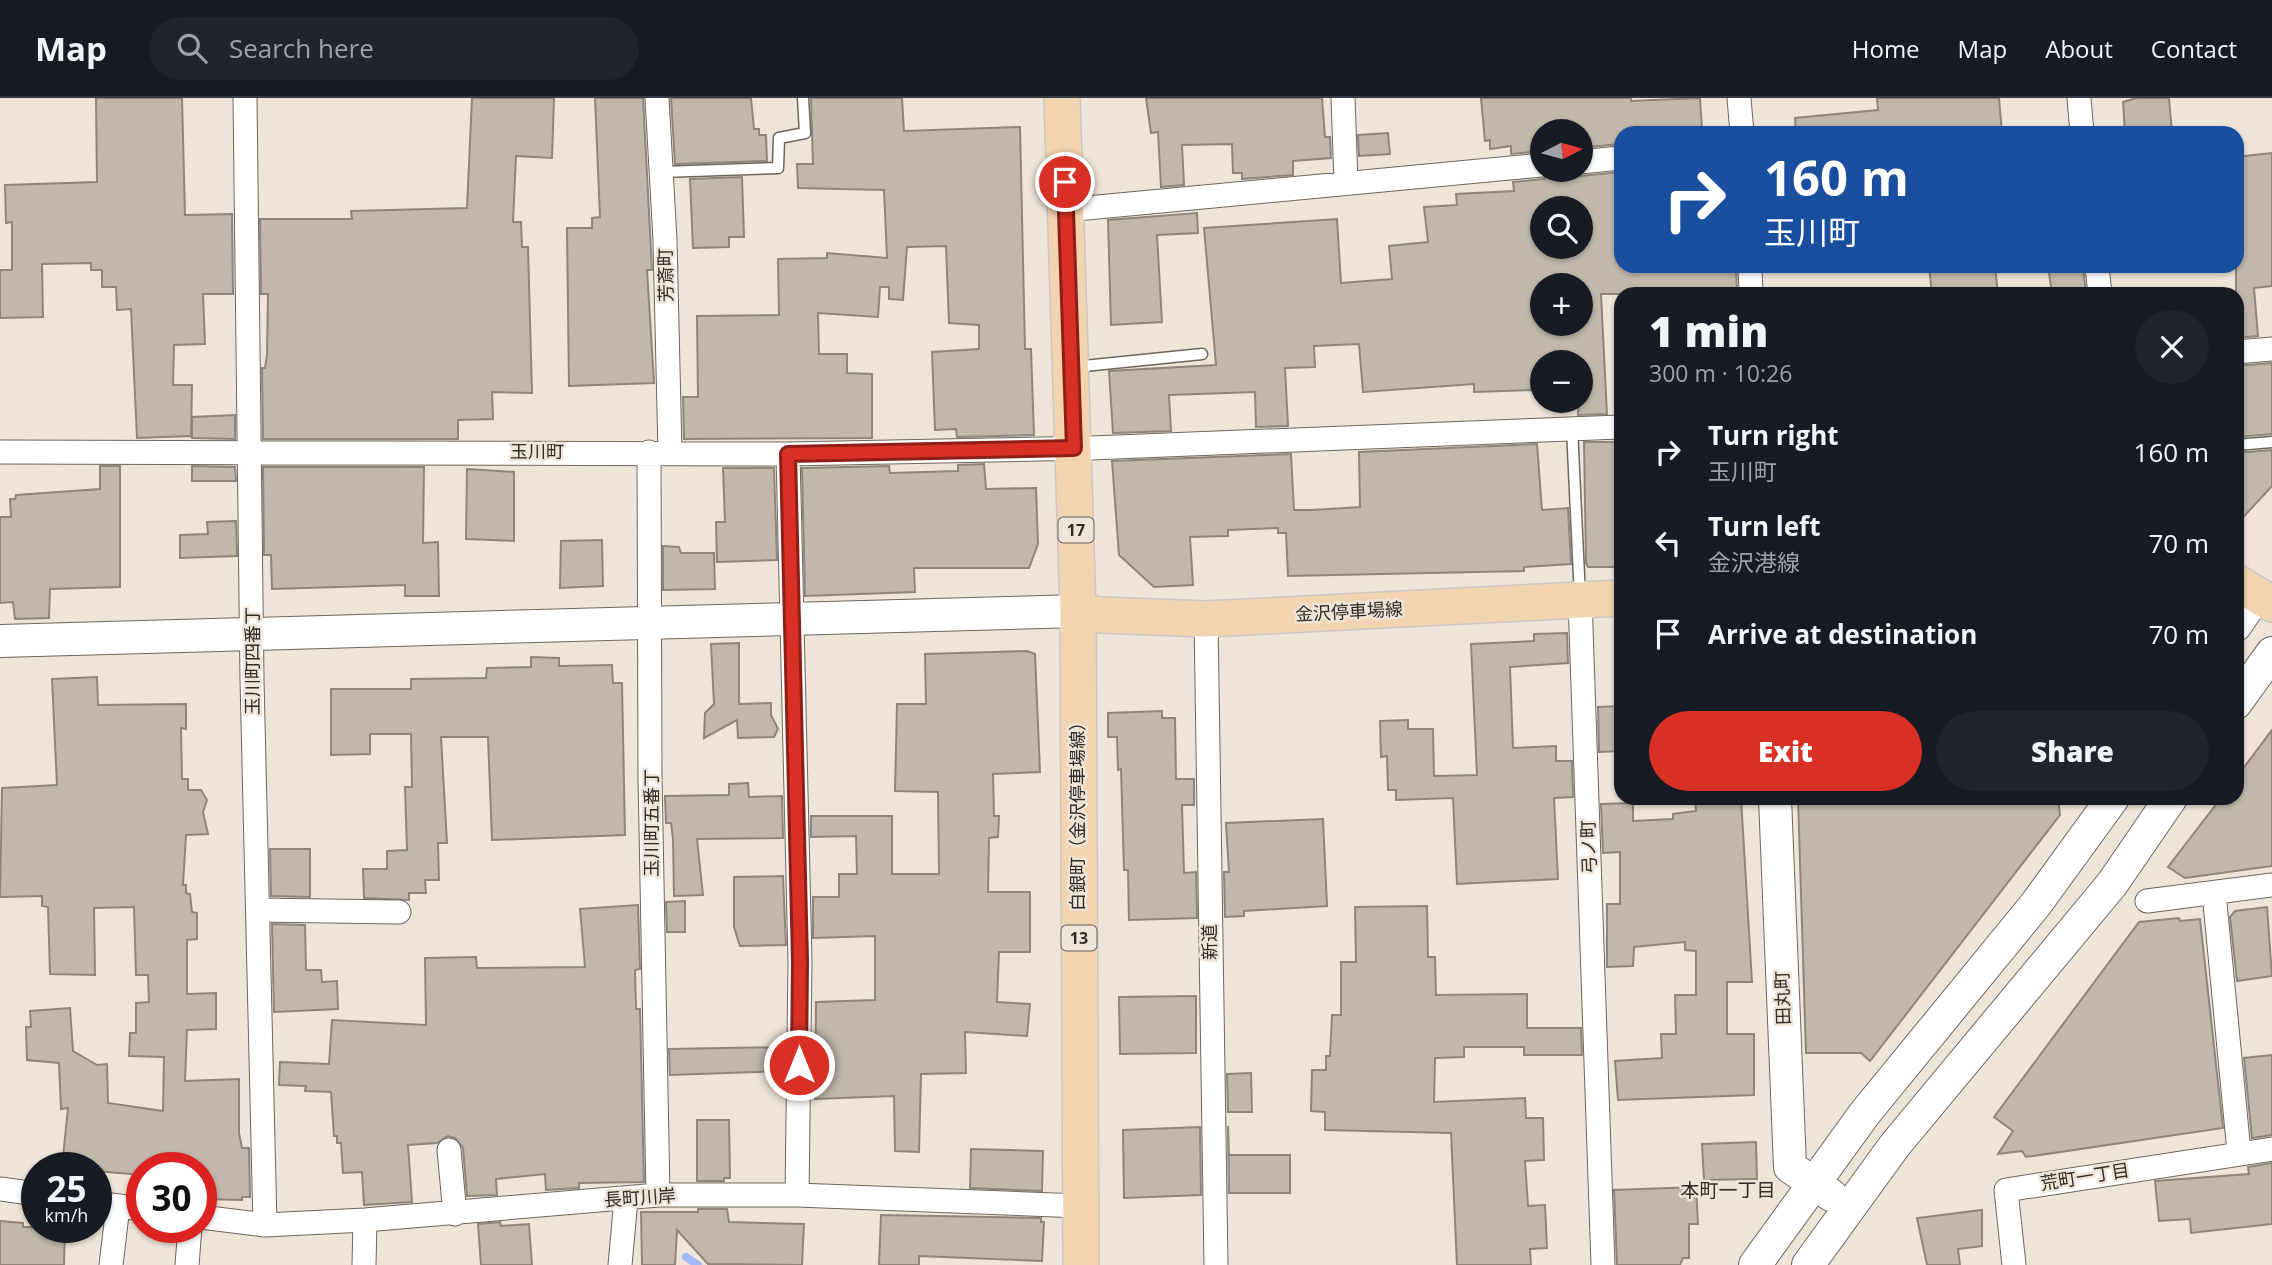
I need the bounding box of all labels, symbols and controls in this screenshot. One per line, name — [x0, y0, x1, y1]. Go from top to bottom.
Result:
search box — [149, 17, 639, 80]
text: Map — [35, 26, 107, 71]
icon: search — [173, 29, 211, 67]
text: Search here — [229, 30, 374, 66]
text: Home — [1852, 32, 1920, 65]
text: Map — [1958, 32, 2007, 65]
text: About — [2045, 32, 2113, 65]
text: Contact — [2151, 32, 2237, 65]
north arrow — [1530, 119, 1592, 182]
map controls — [1530, 119, 1593, 413]
text: 160 m — [1764, 144, 1909, 210]
pin — [1035, 152, 1095, 212]
icon: right — [1649, 154, 1740, 245]
icon: arrive — [1046, 163, 1084, 201]
button: search — [1530, 196, 1593, 259]
text: 玉川町 — [1764, 210, 1860, 253]
street label: 芳斎町 — [653, 248, 677, 302]
button: + — [1530, 273, 1593, 336]
text: 1 min — [1649, 302, 1768, 359]
button: close — [2135, 310, 2209, 384]
button: − — [1530, 350, 1593, 413]
text: 300 m · 10:26 — [1649, 357, 1792, 389]
text: Turn right — [1708, 417, 1839, 453]
icon: right — [1649, 433, 1687, 471]
text: 160 m — [2134, 434, 2209, 470]
street label: 玉川町 — [510, 439, 564, 463]
text: 玉川町 — [1708, 455, 1777, 487]
text: Turn left — [1708, 508, 1820, 544]
road number: 17 — [1058, 518, 1094, 542]
icon: left — [1649, 524, 1687, 562]
text: 70 m — [2148, 525, 2209, 561]
text: 金沢港線 — [1708, 546, 1800, 578]
street label: 金沢停車場線 — [1294, 596, 1404, 626]
street label: 玉川町四番丁 — [240, 607, 264, 715]
icon: arrive — [1649, 615, 1687, 653]
text: Arrive at destination — [1708, 616, 1977, 652]
text: 70 m — [2148, 616, 2209, 652]
button: Exit — [1649, 711, 1922, 791]
button: Share — [1936, 711, 2209, 791]
street label: 白銀町（金沢停車場線） — [1065, 713, 1089, 911]
street label: 玉川町五番丁 — [639, 769, 663, 877]
street label: 弓ノ町 — [1575, 820, 1601, 874]
street label: 新道 — [1197, 924, 1221, 960]
road number: 13 — [1062, 926, 1096, 950]
street label: 田丸町 — [1769, 971, 1795, 1025]
position arrow — [762, 1028, 836, 1102]
speed limit sign: 30 — [126, 1152, 217, 1243]
street label: 荒町一丁目 — [2039, 1157, 2131, 1195]
text: 25 — [46, 1165, 87, 1212]
district label: 本町一丁目 — [1680, 1177, 1776, 1203]
street label: 長町川岸 — [603, 1183, 677, 1211]
text: km/h — [45, 1203, 88, 1227]

